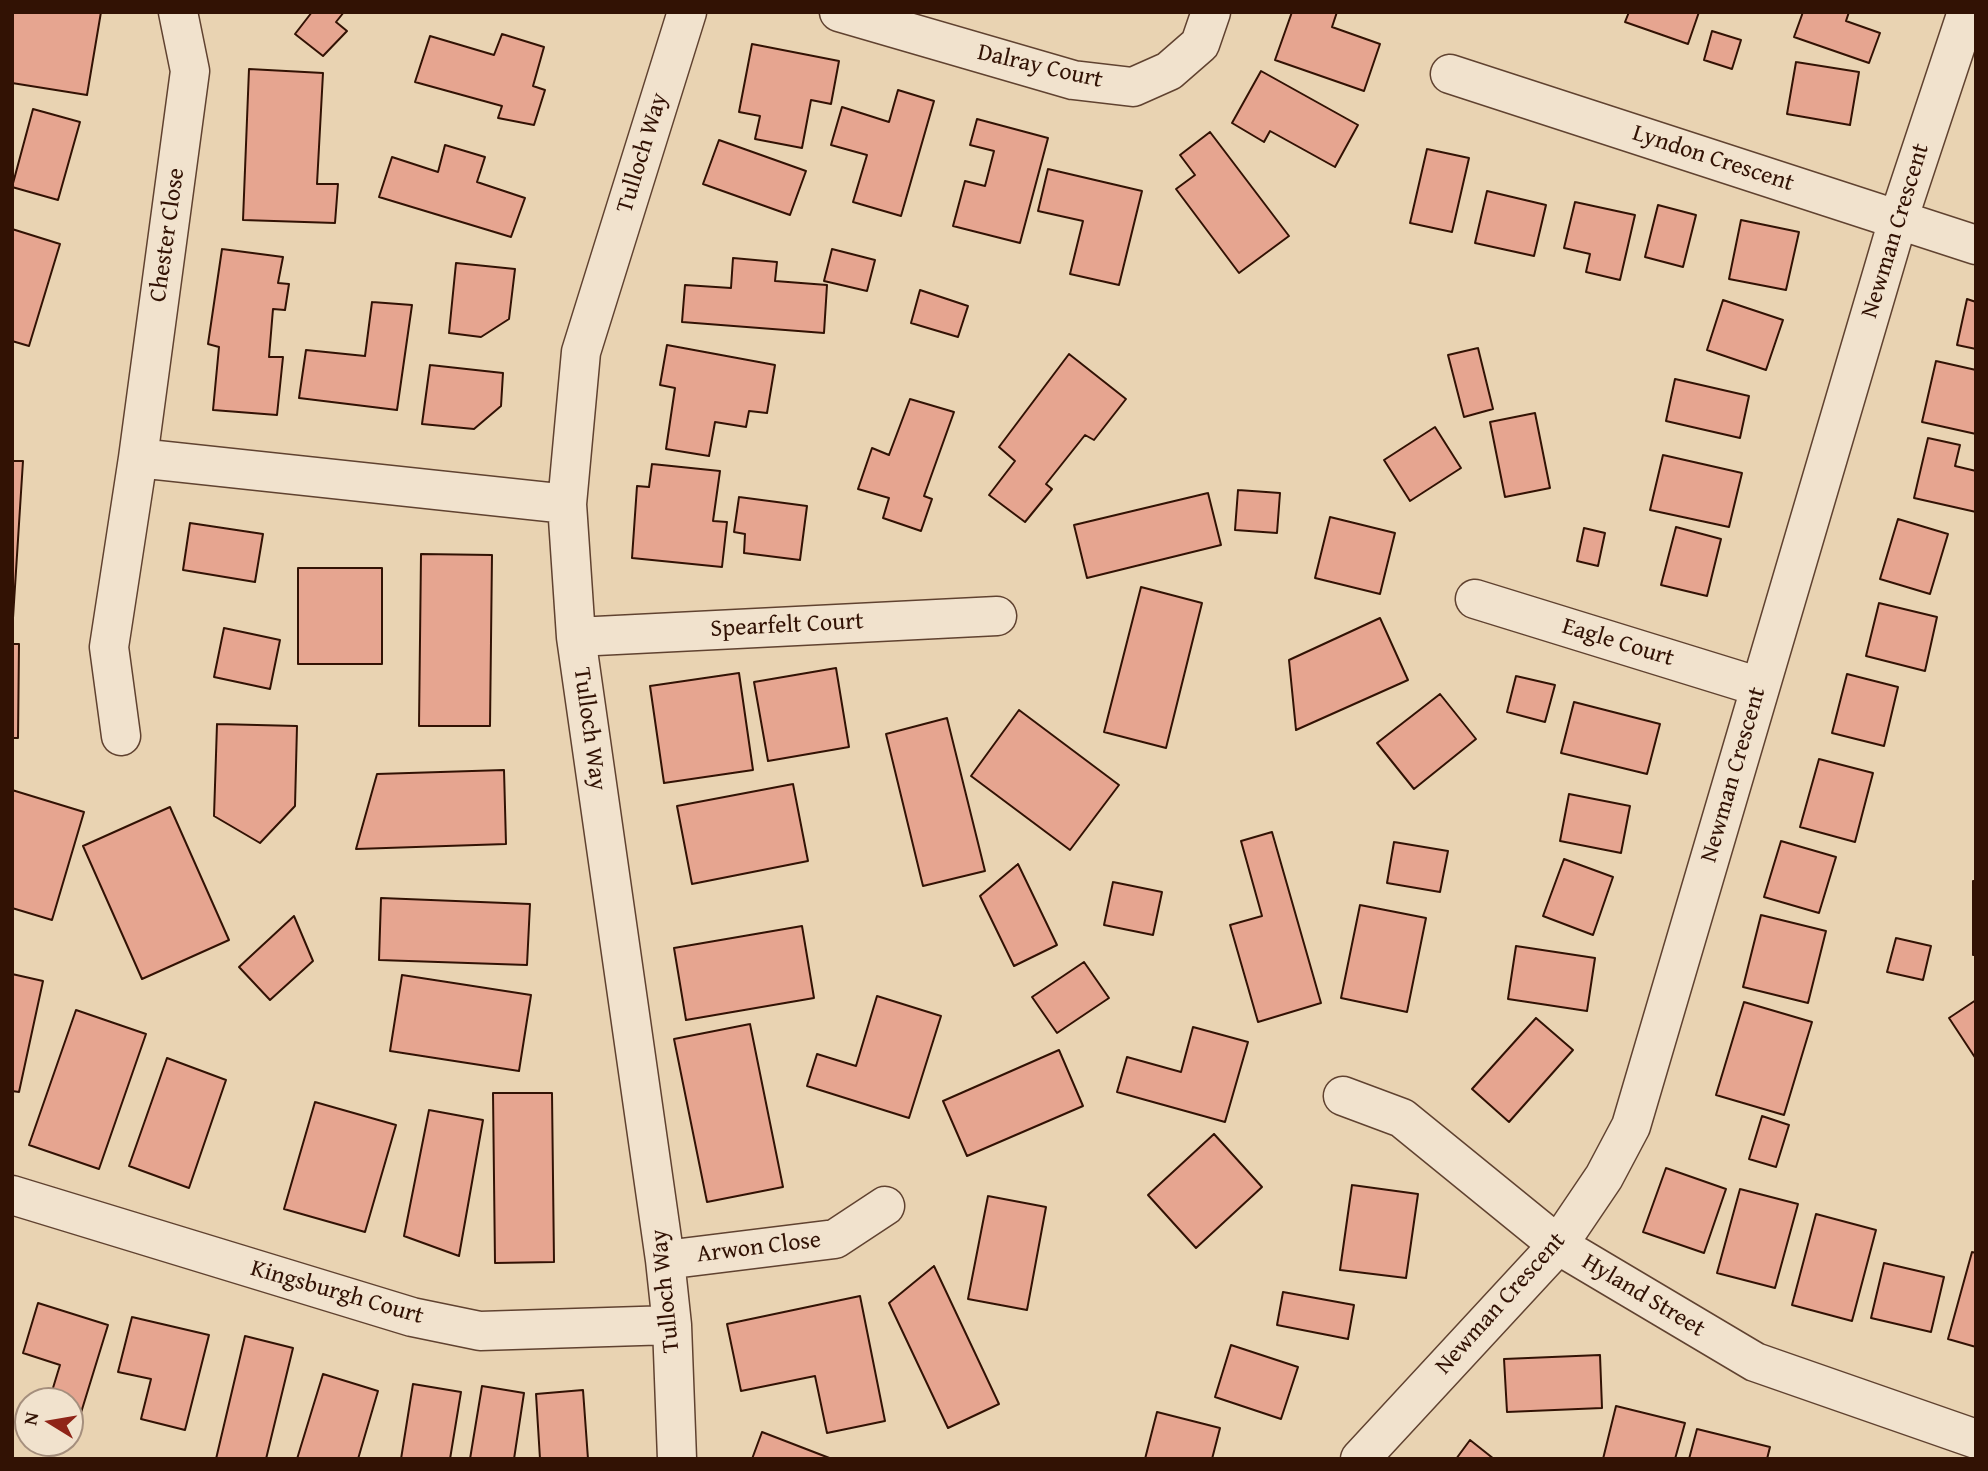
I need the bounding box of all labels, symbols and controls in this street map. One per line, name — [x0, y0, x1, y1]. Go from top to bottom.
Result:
street label: Dalray Court — [975, 39, 1105, 95]
street label: Tulloch Way — [611, 90, 675, 216]
street label: Lyndon Crescent — [1629, 119, 1797, 199]
street label: Newman Crescent — [1856, 140, 1936, 322]
street label: Chester Close — [144, 166, 192, 304]
street label: Spearfelt Court — [710, 608, 864, 644]
street label: Eagle Court — [1559, 612, 1677, 674]
street label: Tulloch Way — [566, 666, 612, 792]
street label: Newman Crescent — [1695, 684, 1773, 866]
street label: Arwon Close — [695, 1226, 823, 1270]
street label: Newman Crescent — [1430, 1227, 1572, 1381]
street label: Tulloch Way — [645, 1228, 687, 1354]
street label: Hyland Street — [1576, 1248, 1710, 1344]
street label: Kingsburgh Court — [247, 1255, 427, 1331]
north arrow — [14, 1387, 84, 1457]
text: N — [15, 1409, 45, 1427]

